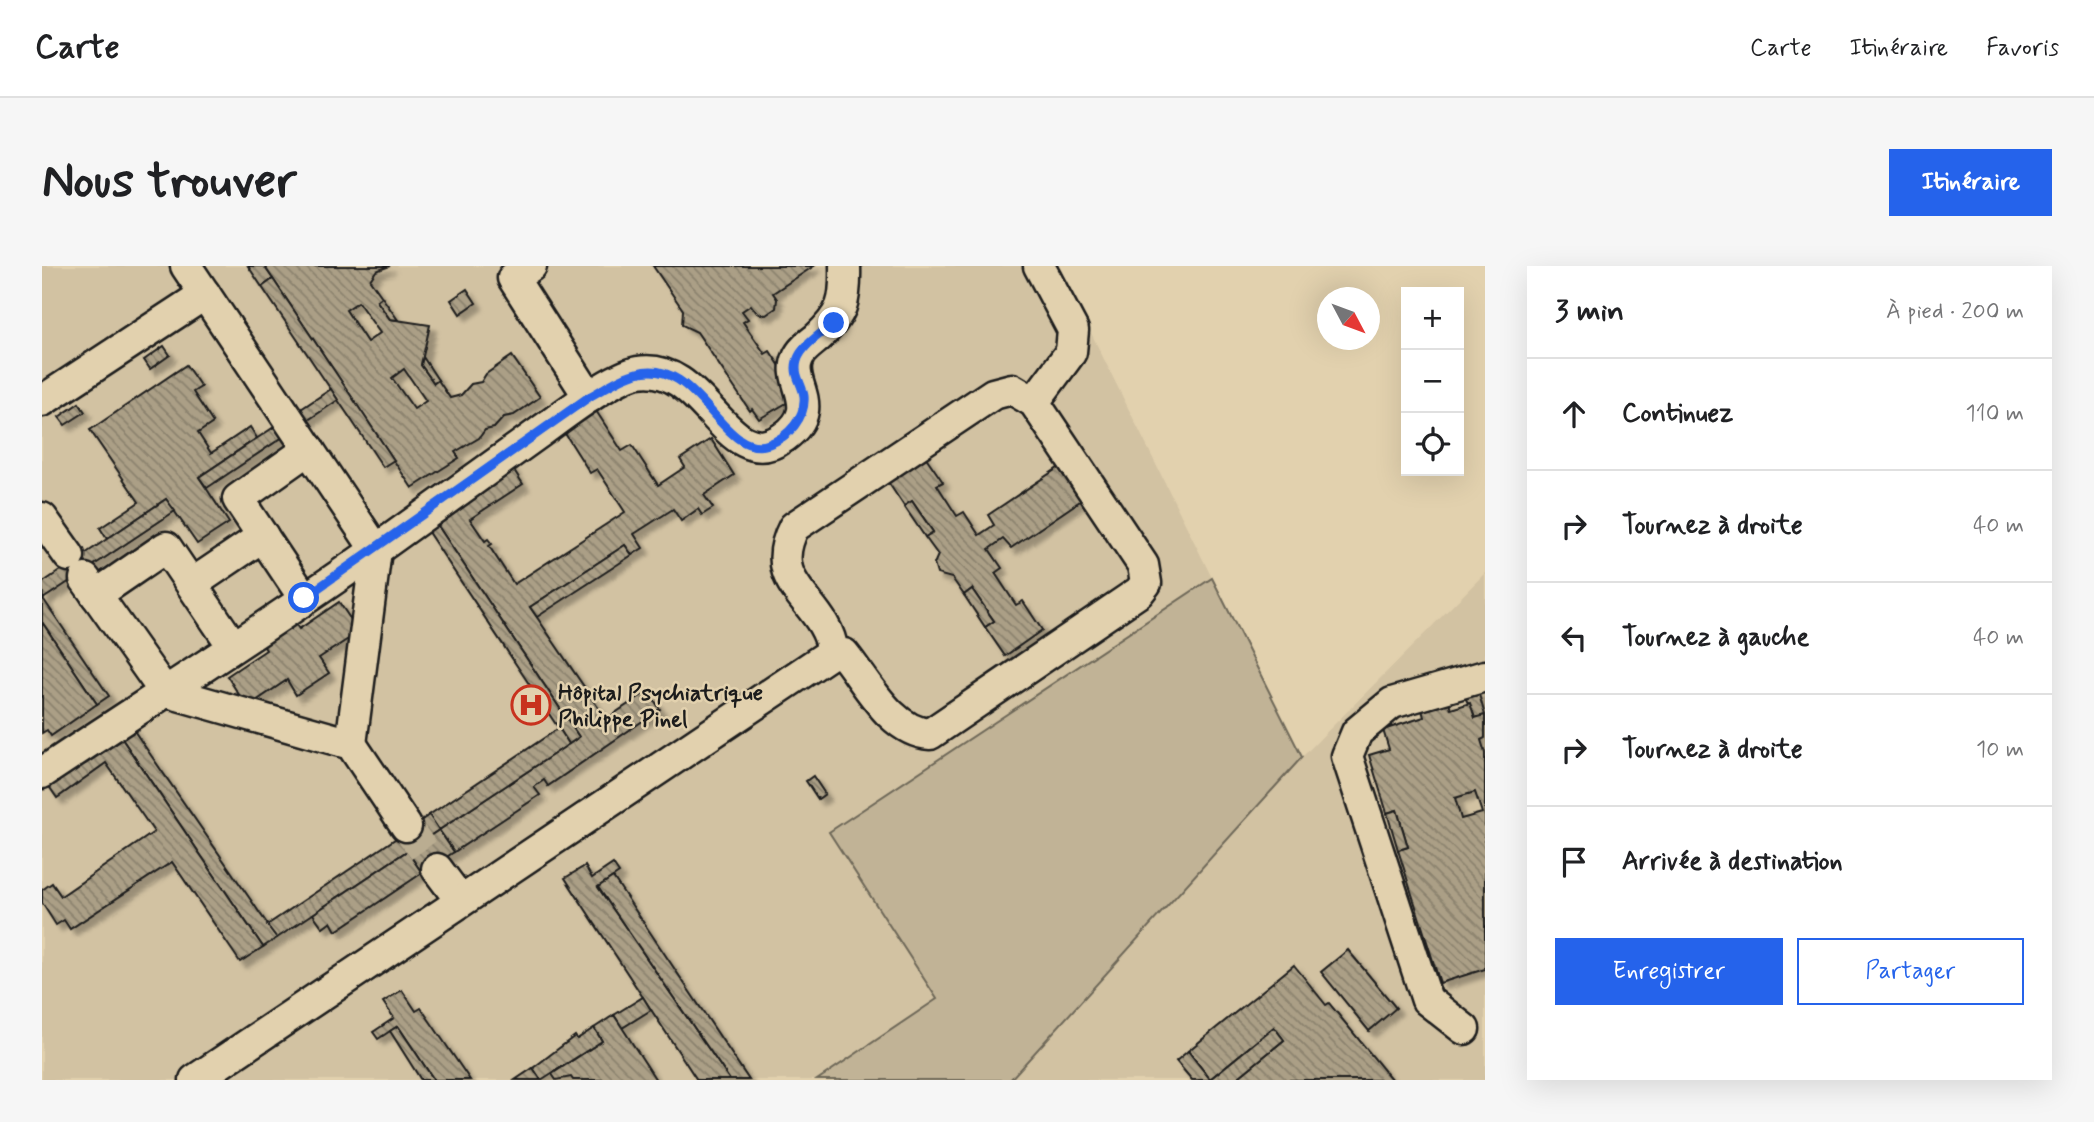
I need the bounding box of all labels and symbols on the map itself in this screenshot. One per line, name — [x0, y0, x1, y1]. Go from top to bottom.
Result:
north arrow — [1317, 287, 1380, 350]
route end — [818, 307, 849, 338]
route start — [288, 582, 319, 613]
place label: Hôpital Psychiatrique Philippe Pinel — [558, 679, 763, 735]
hospital icon: Hôpital Psychiatrique Philippe Pinel — [510, 684, 552, 726]

